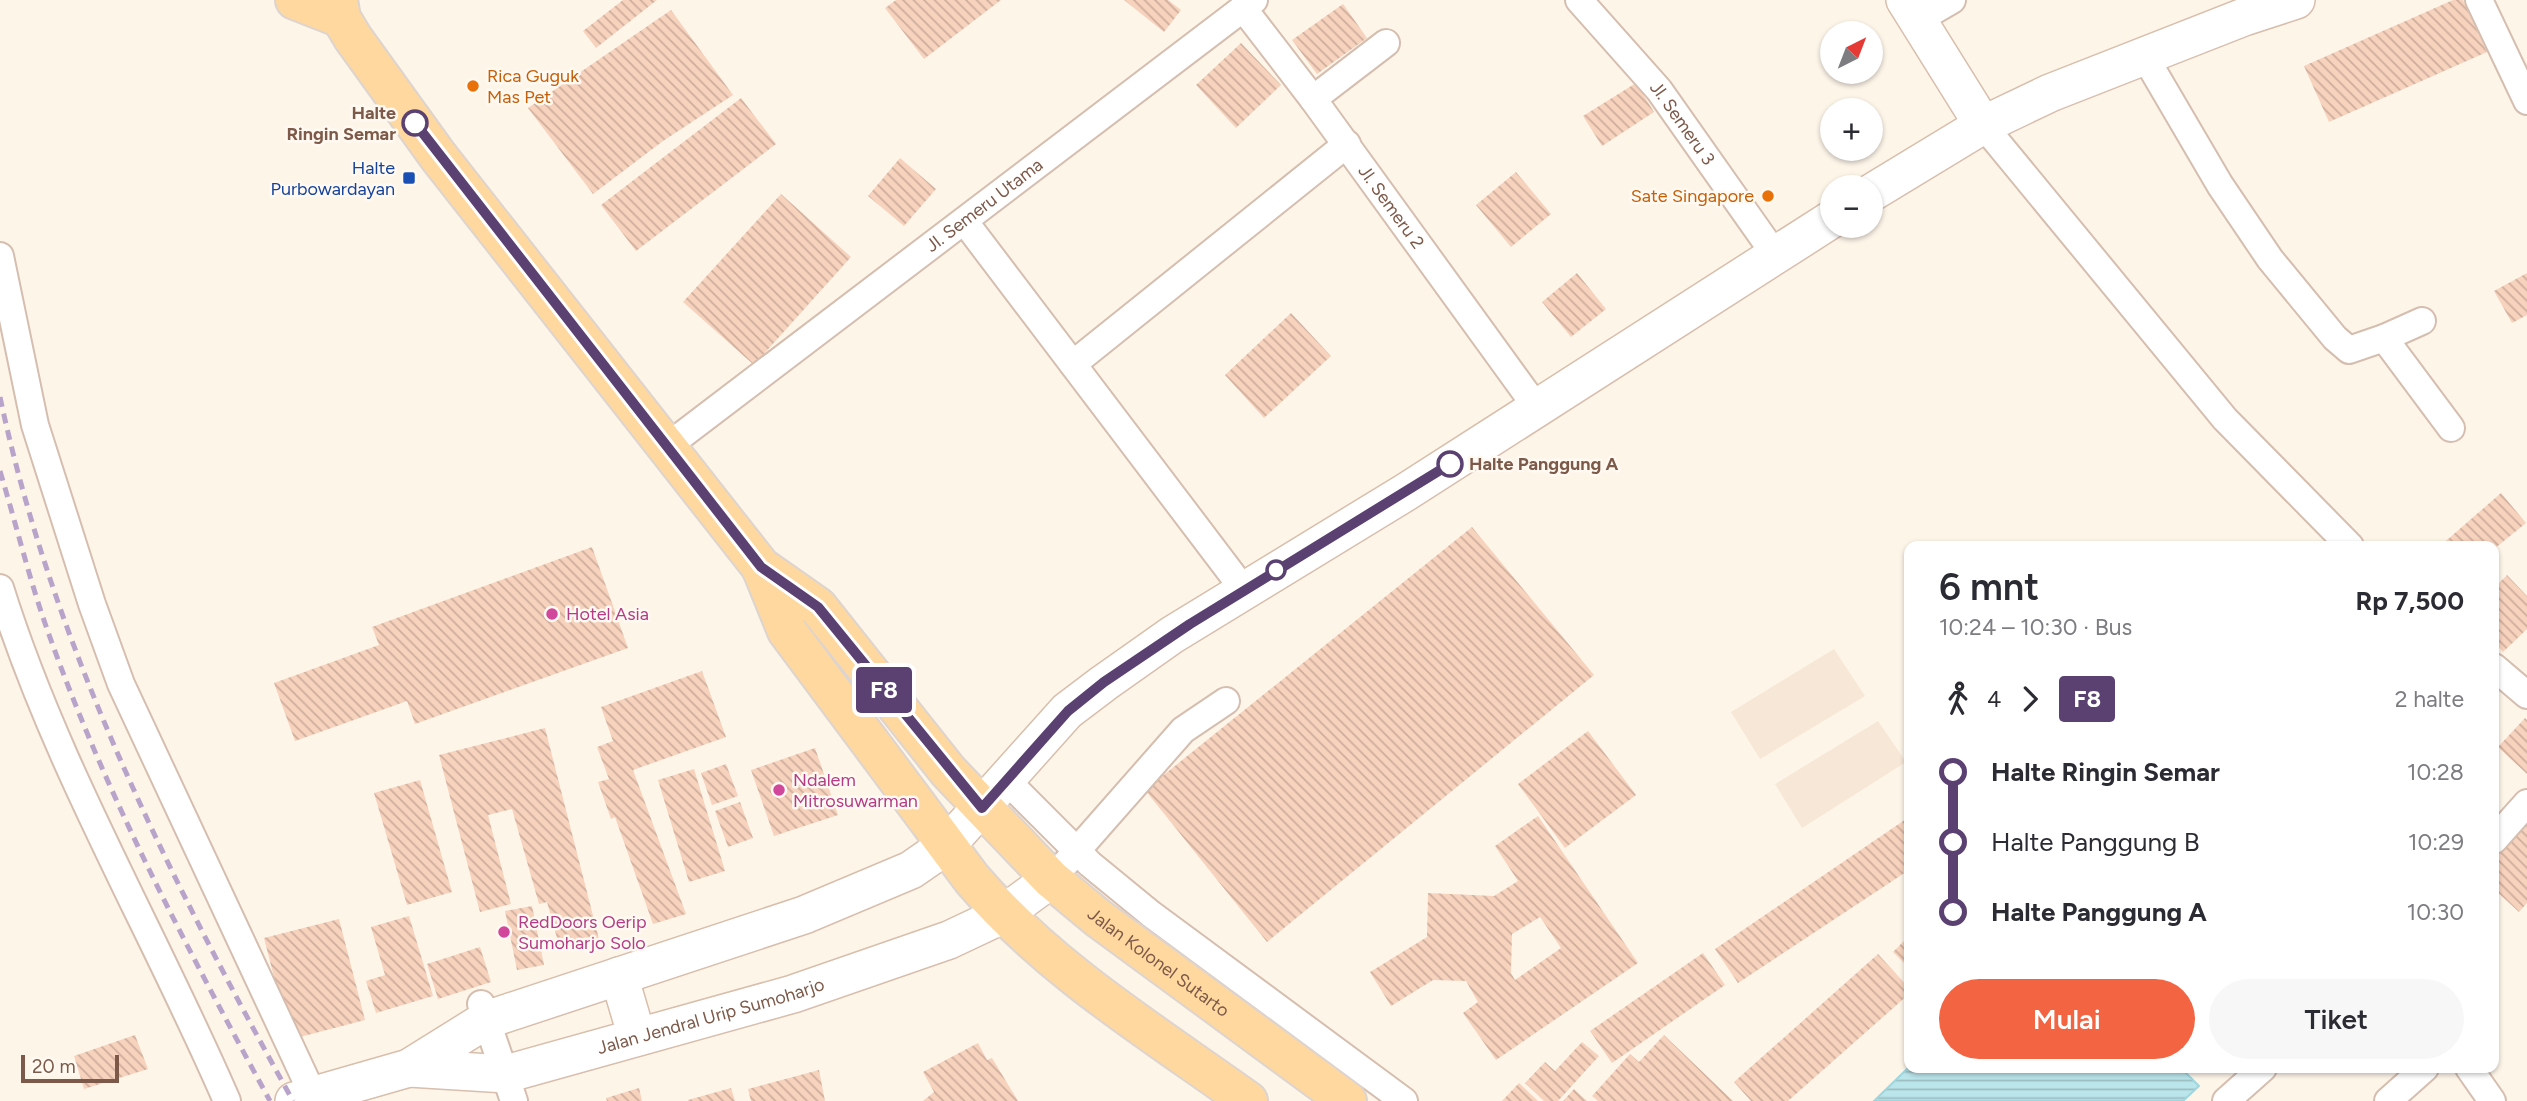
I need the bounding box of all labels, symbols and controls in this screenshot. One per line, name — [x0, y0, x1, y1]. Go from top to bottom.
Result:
north arrow — [1820, 21, 1883, 84]
map controls — [1820, 21, 1883, 238]
place label: Rica Guguk Mas Pet — [487, 65, 579, 108]
street label: Jl. Semeru 3 — [1645, 76, 1720, 170]
marker: Rica Guguk Mas Pet — [465, 78, 481, 94]
button: + — [1820, 98, 1883, 161]
place label: Halte Ringin Semar — [286, 102, 396, 145]
marker: Halte Ringin Semar — [402, 110, 428, 136]
street label: Jl. Semeru Utama — [921, 154, 1047, 257]
place label: Halte Purbowardayan — [271, 157, 395, 200]
street label: Jl. Semeru 2 — [1353, 161, 1429, 253]
marker: Halte Purbowardayan — [401, 170, 417, 186]
button: − — [1820, 175, 1883, 238]
place label: Sate Singapore — [1631, 185, 1754, 207]
marker: Sate Singapore — [1760, 188, 1776, 204]
marker: Halte Panggung A — [1437, 451, 1463, 477]
place label: Halte Panggung A — [1469, 453, 1619, 475]
unlabelled marker — [1266, 560, 1286, 580]
text: 6 mnt — [1939, 564, 2039, 610]
text: Rp 7,500 — [2355, 585, 2464, 617]
place label: Hotel Asia — [566, 603, 649, 625]
marker: Hotel Asia — [544, 606, 560, 622]
text: 10:24 – 10:30 · Bus — [1939, 613, 2132, 641]
line badge: F8 — [852, 667, 916, 713]
text: F8 — [870, 675, 898, 704]
icon: walk — [1939, 680, 1977, 718]
icon: forward — [2011, 680, 2049, 718]
text: F8 — [2073, 684, 2101, 713]
text: 4 — [1987, 685, 2001, 713]
text: 2 halte — [2395, 685, 2464, 713]
text: Halte Ringin Semar — [1991, 756, 2220, 788]
text: 10:28 — [2407, 758, 2464, 786]
place label: Ndalem Mitrosuwarman — [793, 769, 918, 812]
marker: Ndalem Mitrosuwarman — [771, 782, 787, 798]
text: Halte Panggung B — [1991, 826, 2200, 858]
text: 10:29 — [2408, 828, 2464, 856]
text: Halte Panggung A — [1991, 896, 2207, 928]
text: 10:30 — [2407, 898, 2464, 926]
street label: Jalan Kolonel Sutarto — [1083, 903, 1234, 1022]
place label: RedDoors Oerip Sumoharjo Solo — [518, 911, 647, 954]
marker: RedDoors Oerip Sumoharjo Solo — [496, 924, 512, 940]
street label: Jalan Jendral Urip Sumoharjo — [595, 973, 827, 1059]
button: Mulai — [1939, 979, 2195, 1059]
button: Tiket — [2209, 979, 2464, 1059]
scale bar — [21, 1052, 119, 1084]
text: 20 m — [32, 1055, 76, 1078]

